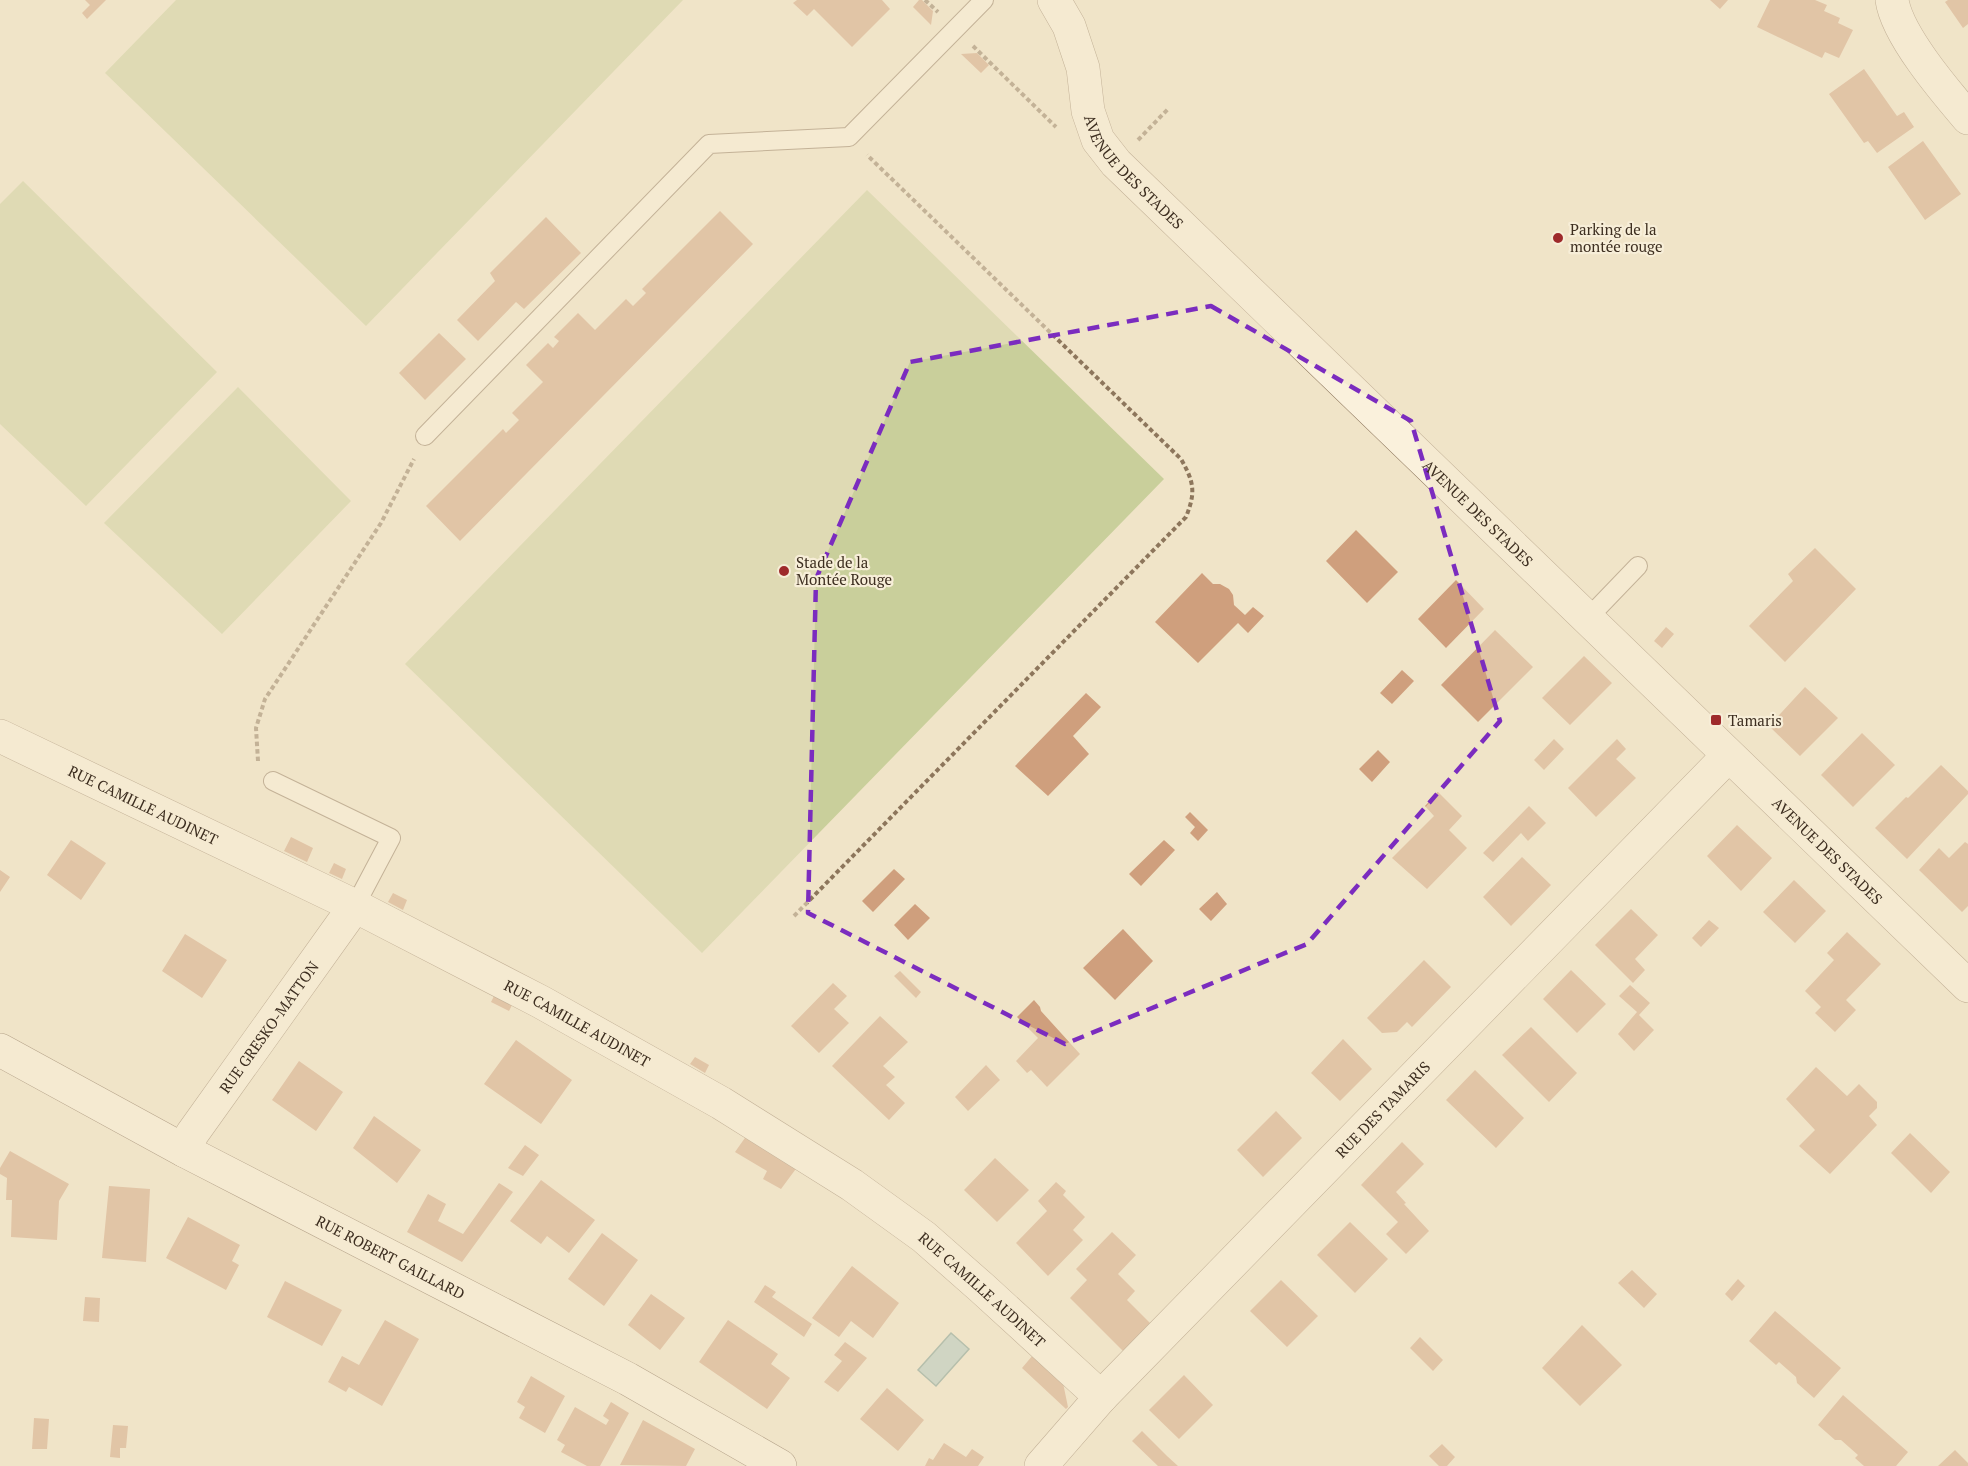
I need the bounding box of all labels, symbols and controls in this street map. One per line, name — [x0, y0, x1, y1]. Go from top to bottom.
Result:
street label: AVENUE DES STADES — [1080, 112, 1188, 233]
place label: Parking de la montée rouge — [1570, 219, 1663, 256]
marker: Parking de la montée rouge — [1551, 231, 1565, 245]
street label: AVENUE DES STADES — [1419, 455, 1538, 571]
place label: Stade de la Montée Rouge — [796, 552, 892, 589]
marker: Stade de la Montée Rouge — [777, 564, 791, 578]
place label: Tamaris — [1728, 710, 1782, 730]
marker: Tamaris — [1709, 713, 1723, 727]
street label: RUE CAMILLE AUDINET — [65, 760, 222, 849]
street label: AVENUE DES STADES — [1768, 793, 1887, 908]
street label: RUE GRESKO-MATTON — [215, 957, 323, 1097]
street label: RUE CAMILLE AUDINET — [501, 975, 654, 1071]
street label: RUE DES TAMARIS — [1331, 1057, 1434, 1162]
street label: RUE ROBERT GAILLARD — [313, 1210, 468, 1303]
street label: RUE CAMILLE AUDINET — [915, 1227, 1050, 1351]

